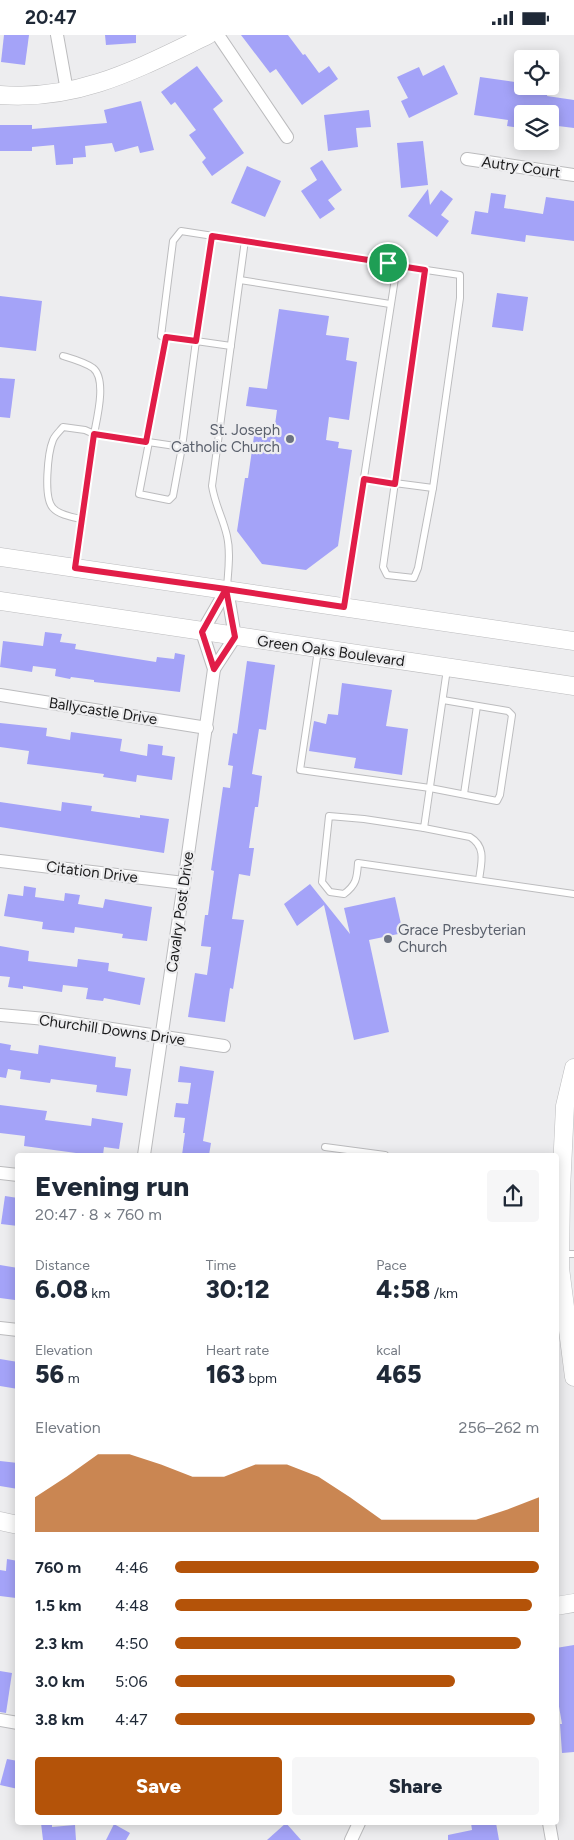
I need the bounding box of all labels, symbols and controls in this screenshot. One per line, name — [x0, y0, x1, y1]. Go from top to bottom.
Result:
text: 20:47 — [25, 6, 77, 29]
map controls — [514, 50, 559, 150]
button: locate — [514, 50, 559, 95]
button: layers — [514, 105, 559, 150]
street label: Autry Court — [480, 153, 562, 181]
pin — [367, 242, 409, 284]
icon: arrive — [374, 249, 402, 277]
place label: St. Joseph Catholic Church — [171, 421, 280, 456]
marker: St. Joseph Catholic Church — [284, 433, 296, 445]
street label: Green Oaks Boulevard — [256, 632, 406, 670]
street label: Ballycastle Drive — [48, 694, 158, 728]
street label: Cavalry Post Drive — [163, 850, 197, 974]
street label: Citation Drive — [45, 857, 139, 887]
place label: Grace Presbyterian Church — [398, 921, 526, 956]
marker: Grace Presbyterian Church — [382, 933, 394, 945]
street label: Churchill Downs Drive — [38, 1011, 186, 1049]
text: Evening run — [35, 1169, 189, 1203]
button: share — [487, 1170, 539, 1222]
text: 20:47 · 8 × 760 m — [35, 1205, 162, 1224]
text: Distance — [35, 1257, 90, 1274]
text: Time — [206, 1257, 236, 1274]
text: Pace — [376, 1257, 407, 1274]
text: 6.08 — [35, 1274, 88, 1304]
text: 30:12 — [206, 1274, 269, 1304]
text: 4:58 — [376, 1274, 430, 1304]
text: km — [88, 1285, 110, 1302]
text: /km — [430, 1285, 458, 1302]
text: Elevation — [35, 1342, 93, 1359]
text: Heart rate — [206, 1342, 269, 1359]
text: kcal — [376, 1342, 401, 1359]
text: 56 — [35, 1359, 64, 1389]
text: 163 — [206, 1359, 245, 1389]
text: 465 — [376, 1359, 422, 1389]
text: m — [64, 1370, 80, 1387]
text: bpm — [245, 1370, 277, 1387]
text: Elevation — [35, 1418, 101, 1437]
text: 256–262 m — [458, 1418, 539, 1437]
text: 760 m — [35, 1558, 81, 1577]
text: 4:46 — [115, 1558, 148, 1577]
text: 1.5 km — [35, 1596, 81, 1615]
text: 4:48 — [115, 1596, 149, 1615]
text: 2.3 km — [35, 1634, 84, 1653]
text: 4:50 — [115, 1634, 148, 1653]
text: 3.0 km — [35, 1672, 85, 1691]
text: 5:06 — [115, 1672, 148, 1691]
text: 3.8 km — [35, 1710, 84, 1729]
text: 4:47 — [115, 1710, 148, 1729]
button: Save — [35, 1757, 282, 1815]
button: Share — [292, 1757, 539, 1815]

